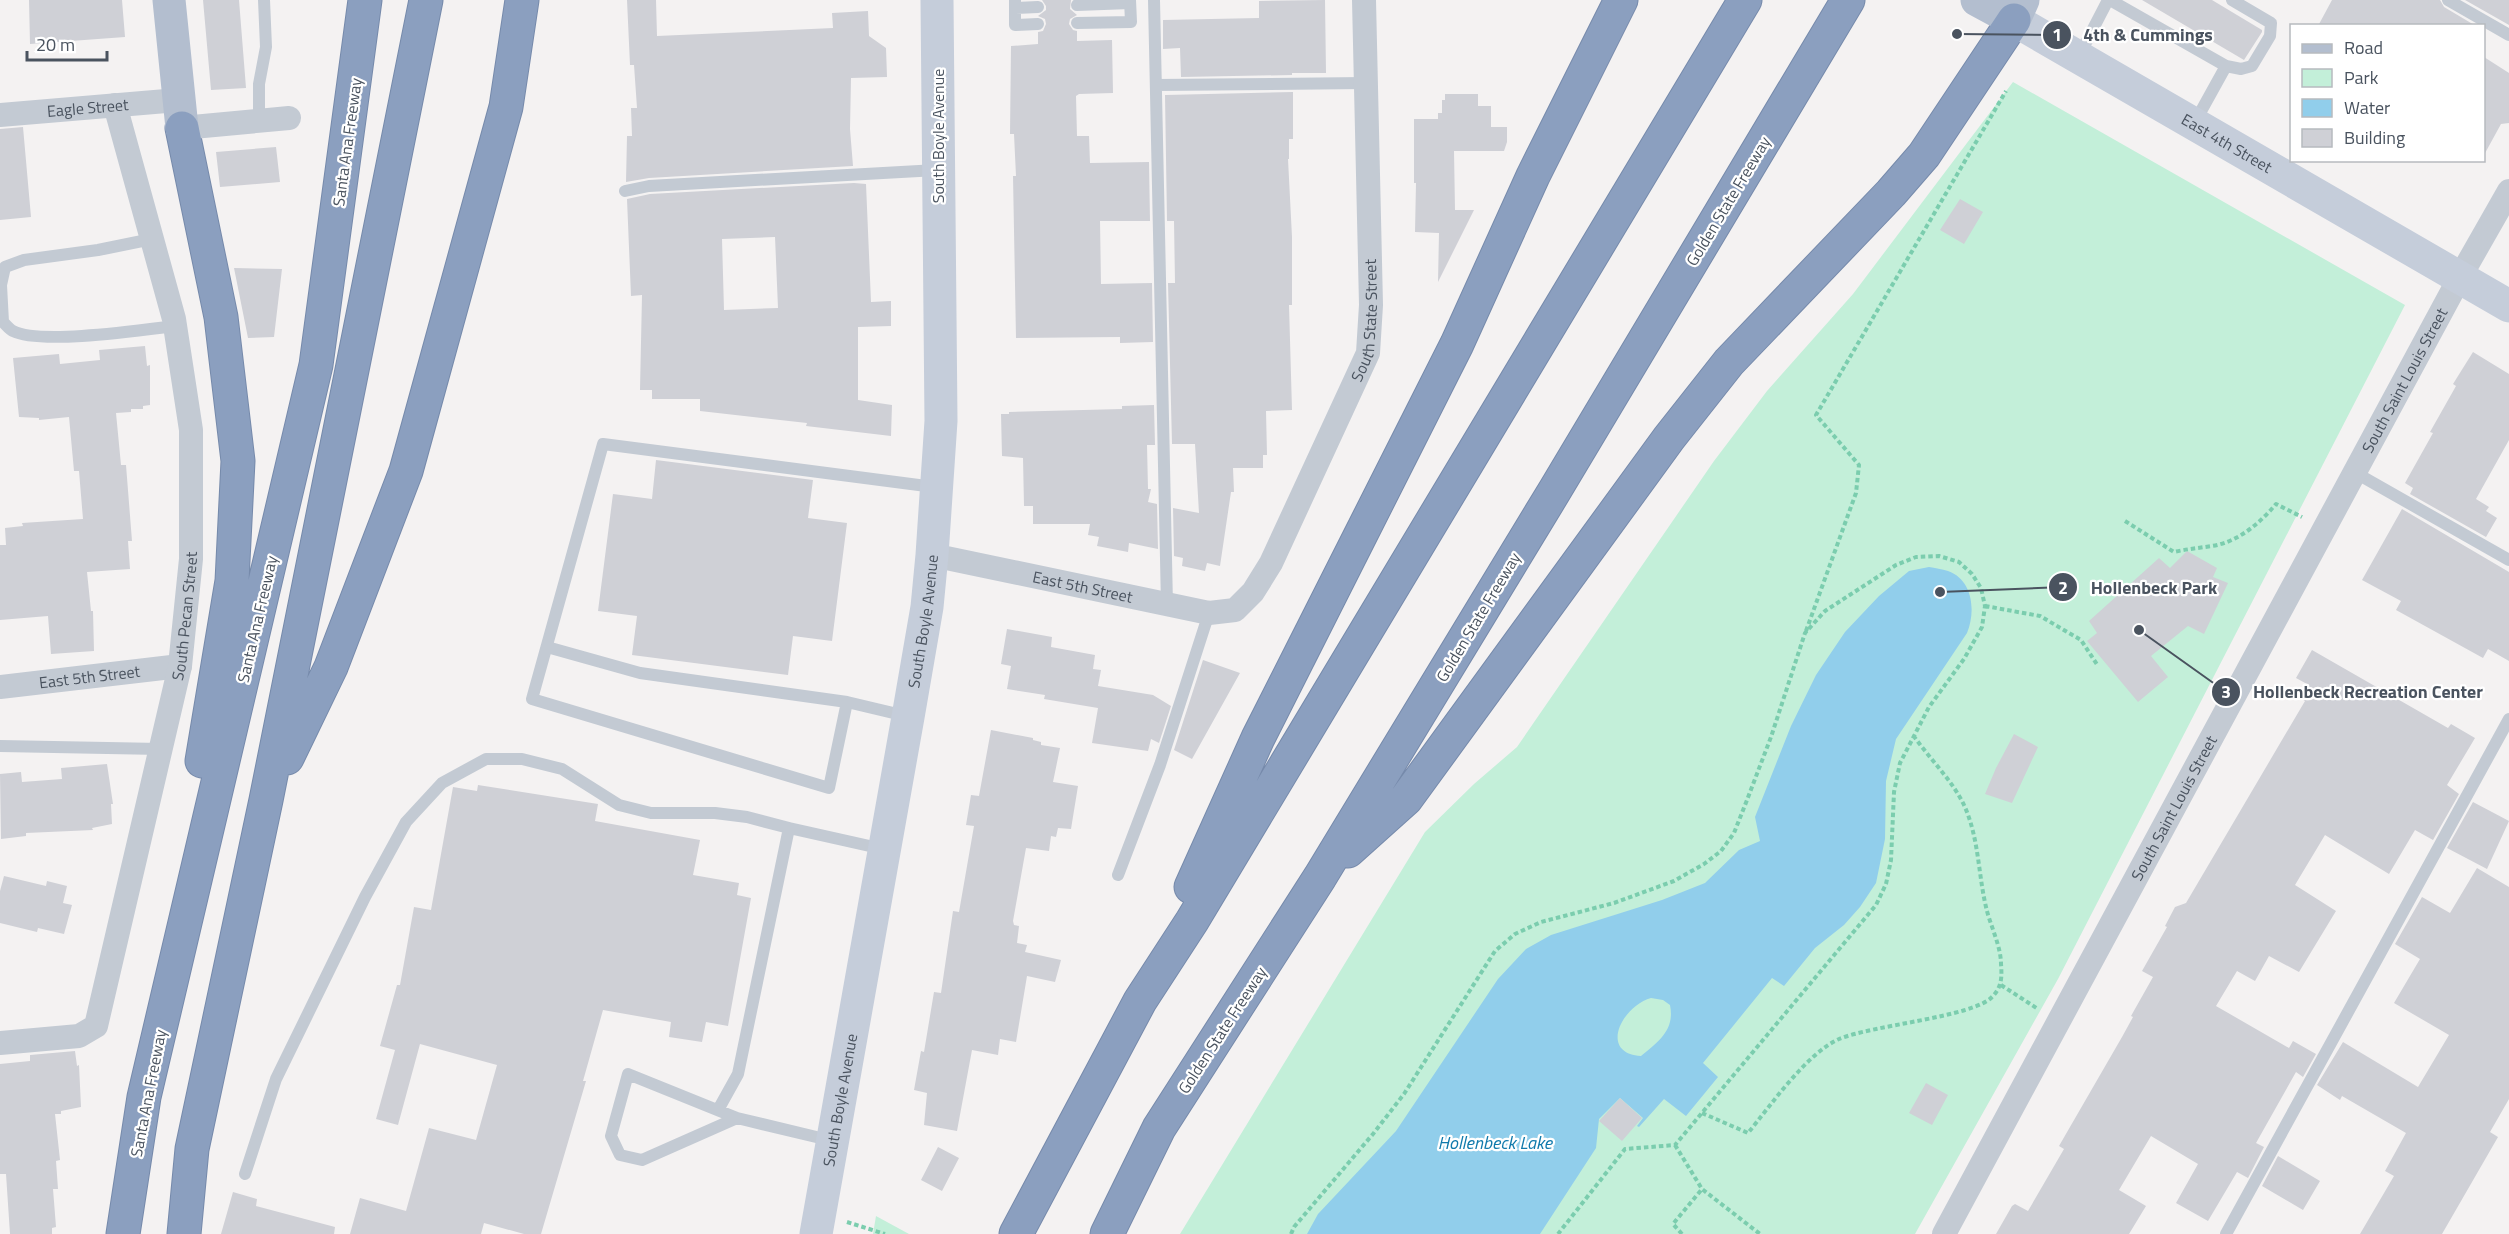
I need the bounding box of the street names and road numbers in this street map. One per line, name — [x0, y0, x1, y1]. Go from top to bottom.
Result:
street label: South Boyle Avenue — [926, 69, 950, 203]
street label: Santa Ana Freeway — [326, 76, 368, 208]
street label: Eagle Street — [46, 92, 130, 123]
street label: East 4th Street — [2177, 107, 2277, 179]
street label: Golden State Freeway — [1680, 131, 1776, 270]
street label: South State Street — [1344, 258, 1383, 385]
street label: South Saint Louis Street — [2355, 303, 2453, 457]
street label: Golden State Freeway — [1430, 547, 1526, 686]
street label: South Pecan Street — [165, 551, 203, 683]
street label: Santa Ana Freeway — [231, 553, 283, 685]
street label: South Boyle Avenue — [901, 553, 944, 690]
street label: East 5th Street — [1031, 564, 1135, 609]
street label: East 5th Street — [38, 659, 142, 694]
street label: South Saint Louis Street — [2125, 731, 2223, 885]
street label: Golden State Freeway — [1172, 961, 1272, 1098]
street label: Santa Ana Freeway — [124, 1027, 172, 1159]
street label: South Boyle Avenue — [816, 1032, 863, 1169]

